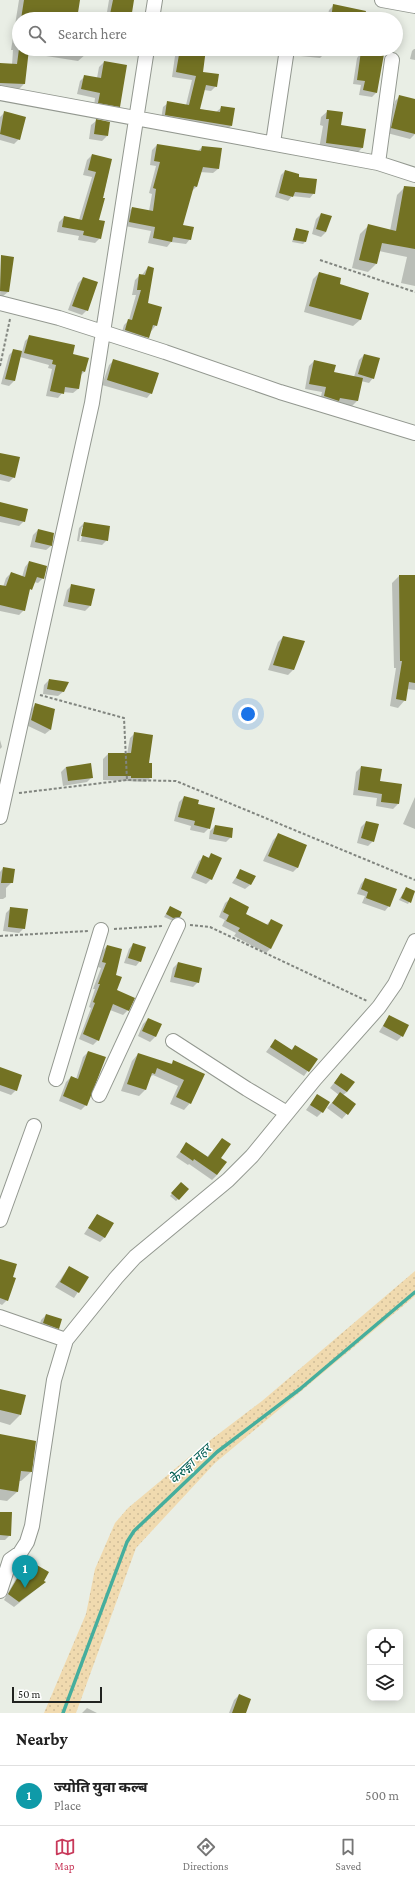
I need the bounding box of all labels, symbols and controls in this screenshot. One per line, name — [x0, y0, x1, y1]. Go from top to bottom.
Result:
search box — [12, 12, 403, 56]
icon: search — [26, 23, 48, 45]
text: Search here — [58, 26, 127, 42]
your location — [238, 704, 258, 724]
water label: केेरुङ्गा नहर — [166, 1439, 216, 1487]
pin: 1 — [12, 1555, 38, 1588]
map controls — [367, 1629, 403, 1701]
button: locate — [367, 1629, 403, 1665]
button: layers — [367, 1665, 403, 1701]
scale bar — [12, 1685, 102, 1704]
text: 50 m — [18, 1688, 40, 1700]
text: Nearby — [16, 1730, 68, 1749]
text: ज्योति युवा कल्ब — [54, 1779, 147, 1795]
text: 1 — [27, 1788, 31, 1803]
text: 500 m — [365, 1788, 399, 1803]
text: Place — [54, 1798, 81, 1813]
tab: Map — [54, 1836, 76, 1872]
tab: Directions — [183, 1836, 228, 1872]
tab: Saved — [336, 1836, 361, 1872]

